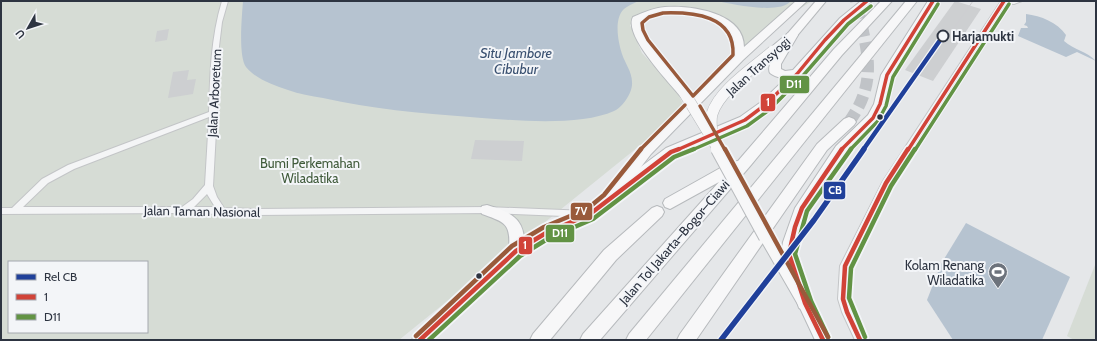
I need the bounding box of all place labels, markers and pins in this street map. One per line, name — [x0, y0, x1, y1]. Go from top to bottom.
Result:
place label: Harjamukti — [952, 28, 1014, 44]
marker: Harjamukti — [936, 29, 950, 43]
unlabelled marker — [875, 112, 885, 122]
place label: Kolam Renang Wiladatika — [905, 257, 985, 288]
sports icon: Kolam Renang Wiladatika — [987, 261, 1009, 289]
unlabelled marker — [474, 271, 484, 281]

